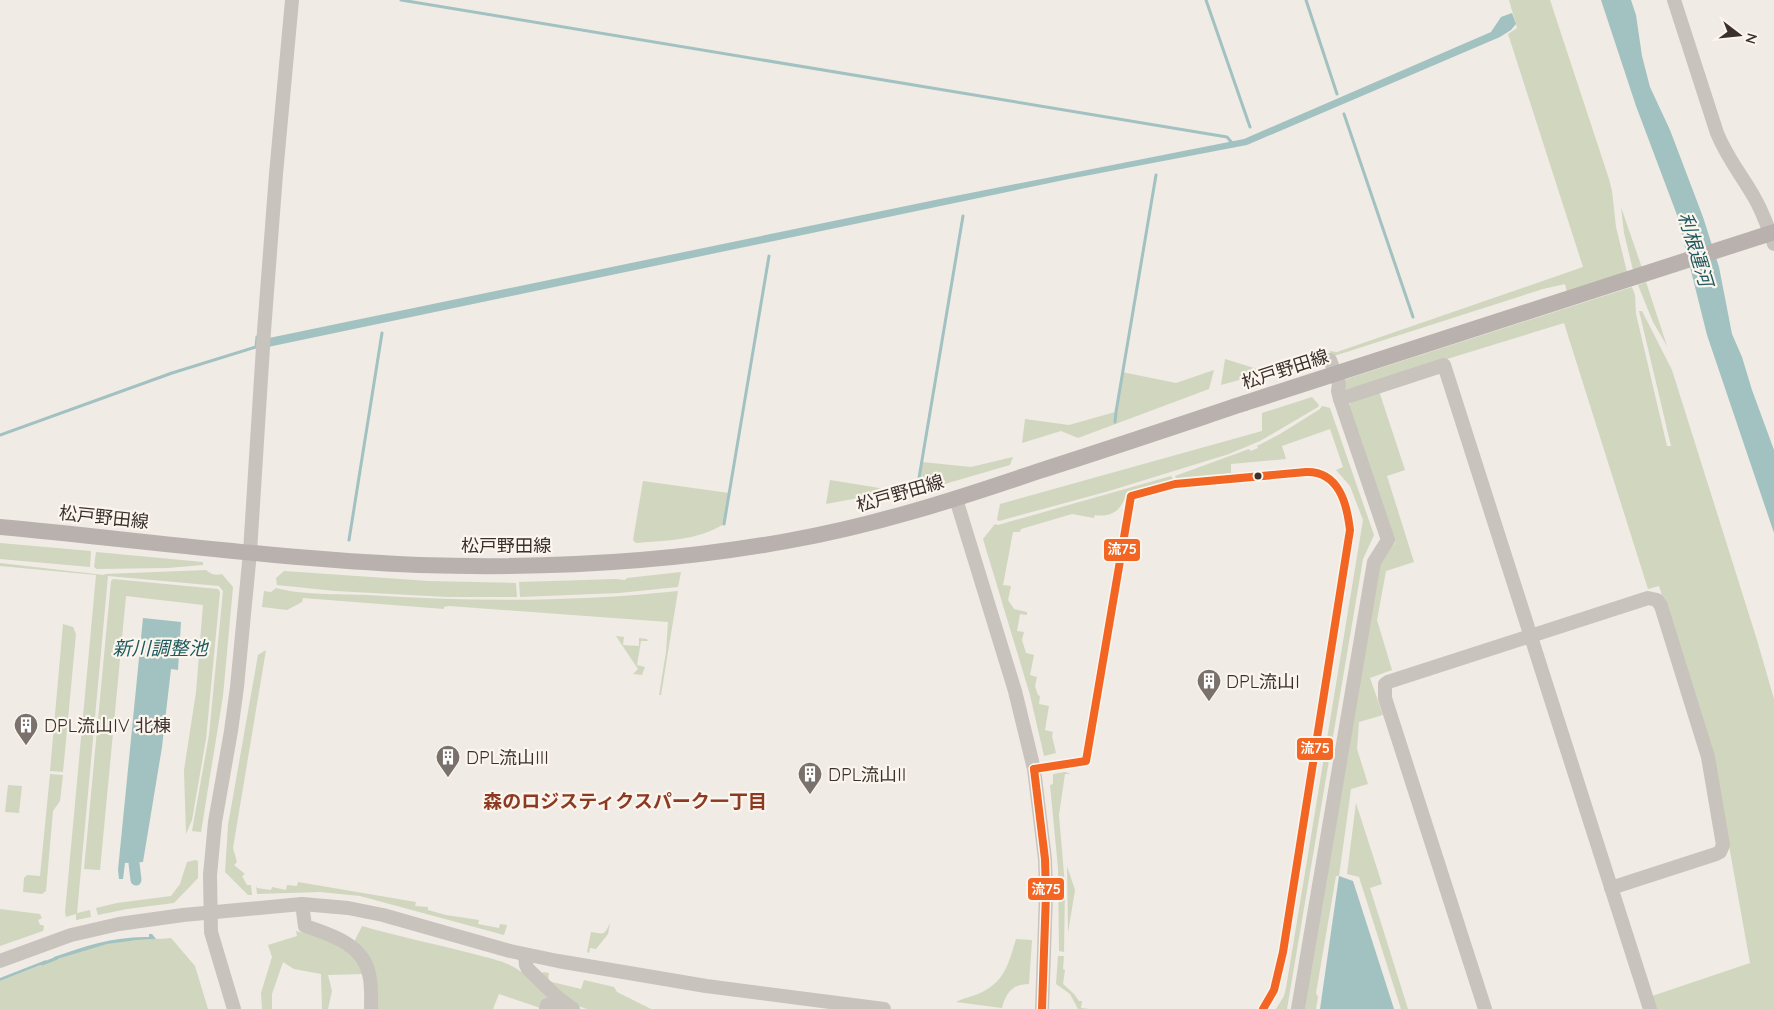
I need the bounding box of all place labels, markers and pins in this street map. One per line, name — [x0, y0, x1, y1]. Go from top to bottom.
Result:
unlabelled marker — [1253, 471, 1263, 481]
building icon: DPL流山I — [1196, 668, 1222, 702]
place label: DPL流山I — [1226, 670, 1300, 693]
building icon: DPL流山IV 北棟 — [13, 712, 39, 746]
place label: DPL流山IV 北棟 — [44, 714, 171, 737]
building icon: DPL流山III — [435, 744, 461, 778]
place label: DPL流山III — [466, 746, 549, 769]
building icon: DPL流山II — [797, 761, 823, 795]
place label: DPL流山II — [828, 763, 906, 786]

